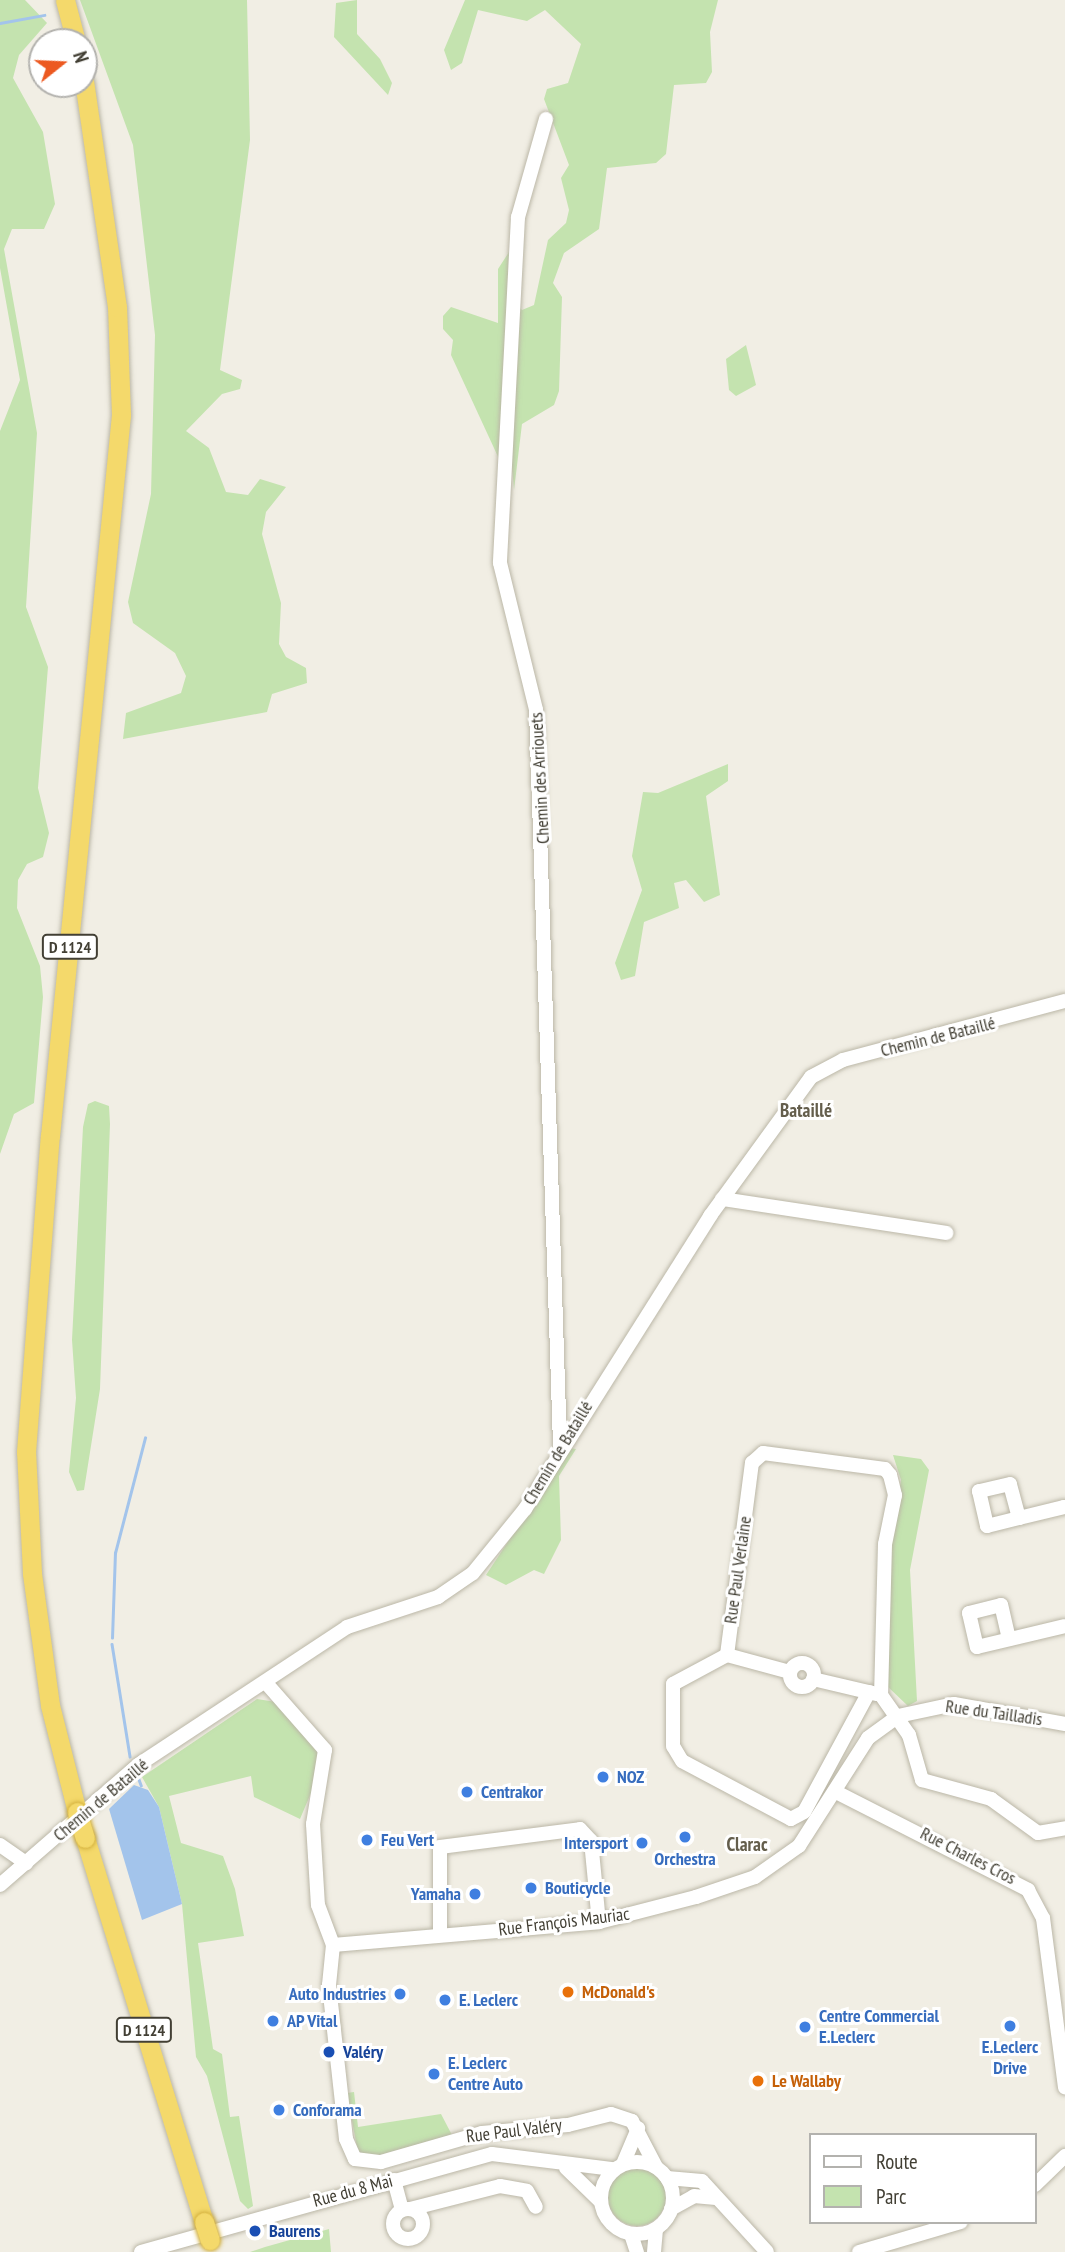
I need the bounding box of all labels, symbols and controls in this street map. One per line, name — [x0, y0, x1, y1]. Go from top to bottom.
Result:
north arrow — [28, 28, 98, 98]
text: N — [68, 49, 94, 66]
street label: Chemin des Arriouets — [526, 711, 554, 845]
road number: D 1124 — [40, 934, 100, 959]
street label: Chemin de Bataillé — [878, 1012, 998, 1062]
district label: Bataillé — [780, 1100, 832, 1122]
street label: Chemin de Bataillé — [518, 1397, 598, 1509]
street label: Rue Paul Verlaine — [720, 1515, 756, 1625]
street label: Rue du Tailladis — [944, 1695, 1044, 1731]
street label: Chemin de Bataillé — [49, 1754, 153, 1846]
place label: NOZ — [617, 1766, 644, 1788]
marker: NOZ — [595, 1769, 611, 1785]
place label: Centrakor — [481, 1781, 543, 1803]
marker: Centrakor — [459, 1784, 475, 1800]
street label: Rue Charles Cros — [917, 1823, 1019, 1889]
place label: Feu Vert — [381, 1829, 435, 1851]
marker: Orchestra — [677, 1829, 693, 1845]
marker: Feu Vert — [359, 1832, 375, 1848]
place label: Intersport — [564, 1832, 628, 1854]
district label: Clarac — [726, 1834, 768, 1856]
marker: Intersport — [634, 1835, 650, 1851]
place label: Orchestra — [654, 1848, 716, 1870]
place label: Bouticycle — [545, 1877, 611, 1899]
marker: Bouticycle — [523, 1880, 539, 1896]
place label: Yamaha — [411, 1883, 461, 1905]
marker: Yamaha — [467, 1886, 483, 1902]
street label: Rue François Mauriac — [497, 1903, 631, 1941]
place label: McDonald's — [582, 1981, 655, 2003]
place label: Auto Industries — [289, 1983, 386, 2005]
marker: McDonald's — [560, 1984, 576, 2000]
marker: Auto Industries — [392, 1986, 408, 2002]
place label: E. Leclerc — [459, 1989, 519, 2011]
marker: E. Leclerc — [437, 1992, 453, 2008]
place label: Centre Commercial E.Leclerc — [819, 2006, 939, 2048]
place label: AP Vital — [287, 2010, 338, 2032]
marker: AP Vital — [265, 2013, 281, 2029]
road number: D 1124 — [114, 2018, 174, 2042]
marker: E.Leclerc Drive — [1002, 2018, 1018, 2034]
marker: Centre Commercial E.Leclerc — [797, 2019, 813, 2035]
place label: E.Leclerc Drive — [982, 2037, 1038, 2080]
place label: Valéry — [343, 2041, 383, 2063]
marker: Valéry — [321, 2044, 337, 2060]
place label: E. Leclerc Centre Auto — [448, 2053, 524, 2096]
marker: E. Leclerc Centre Auto — [426, 2066, 442, 2082]
place label: Le Wallaby — [772, 2070, 841, 2092]
marker: Le Wallaby — [750, 2073, 766, 2089]
place label: Conforama — [293, 2099, 362, 2121]
marker: Conforama — [271, 2102, 287, 2118]
street label: Rue Paul Valéry — [465, 2114, 563, 2148]
legend — [810, 2133, 1037, 2224]
text: Route — [876, 2148, 918, 2175]
street label: Rue du 8 Mai — [311, 2170, 395, 2212]
text: Parc — [876, 2183, 907, 2210]
place label: Baurens — [269, 2220, 321, 2242]
marker: Baurens — [247, 2223, 263, 2239]

